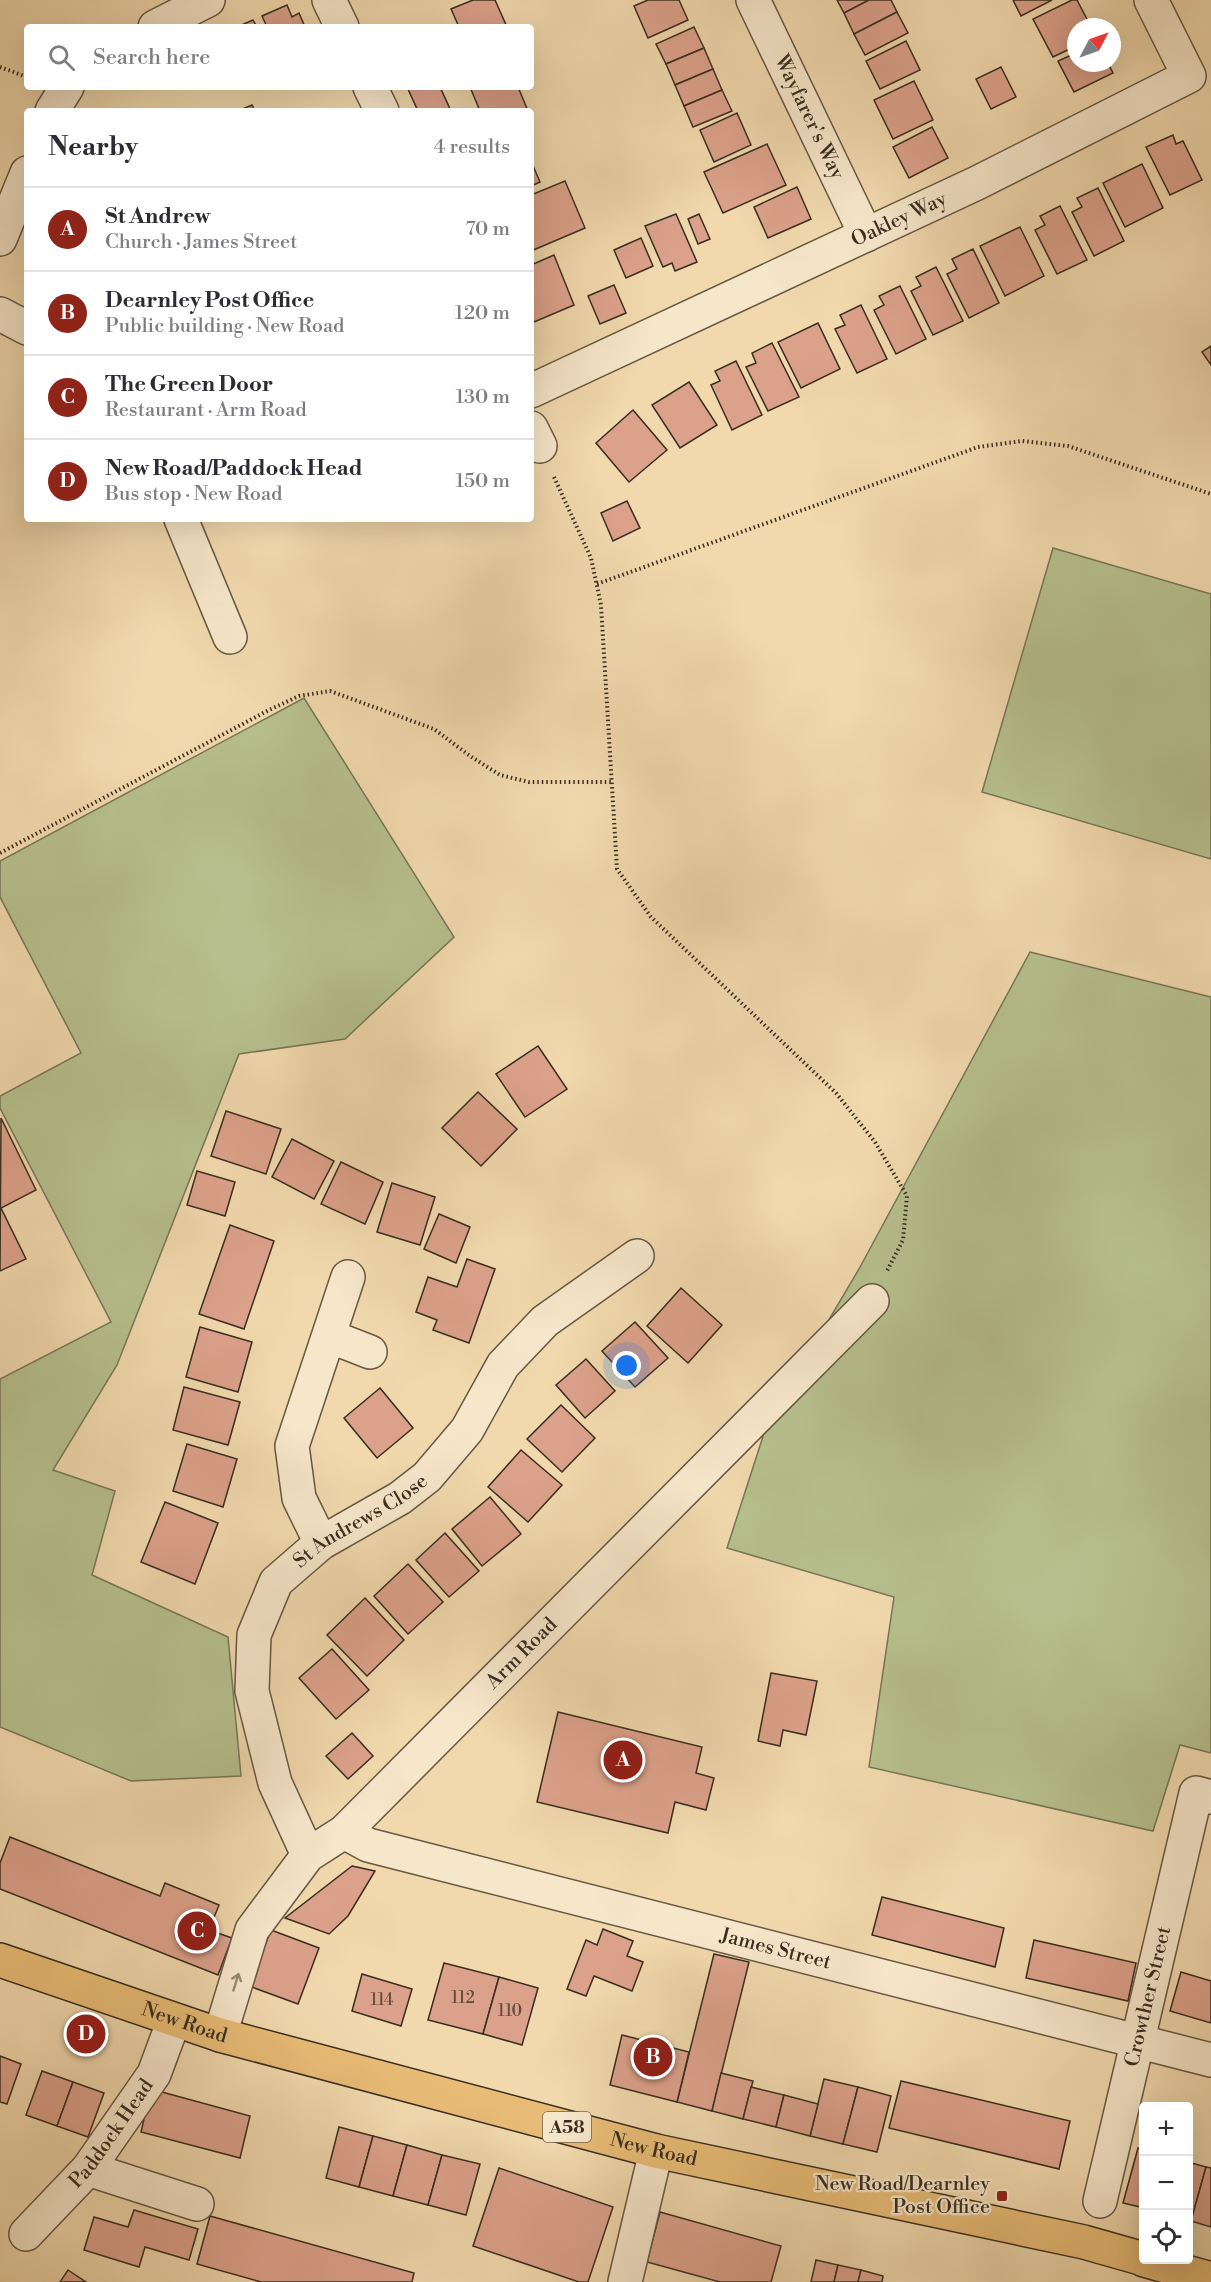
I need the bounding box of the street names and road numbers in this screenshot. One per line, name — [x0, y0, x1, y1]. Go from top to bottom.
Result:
street label: Wayfarer's Way — [768, 50, 850, 184]
street label: Oakley Way — [847, 186, 951, 252]
street label: St Andrews Close — [288, 1469, 433, 1574]
street label: Arm Road — [480, 1612, 563, 1695]
street label: James Street — [717, 1923, 834, 1975]
street label: Crowther Street — [1120, 1924, 1177, 2069]
street label: New Road — [138, 1997, 231, 2049]
street label: Paddock Head — [64, 2074, 160, 2194]
road number: A58 — [543, 2112, 591, 2142]
street label: New Road — [607, 2127, 700, 2172]

